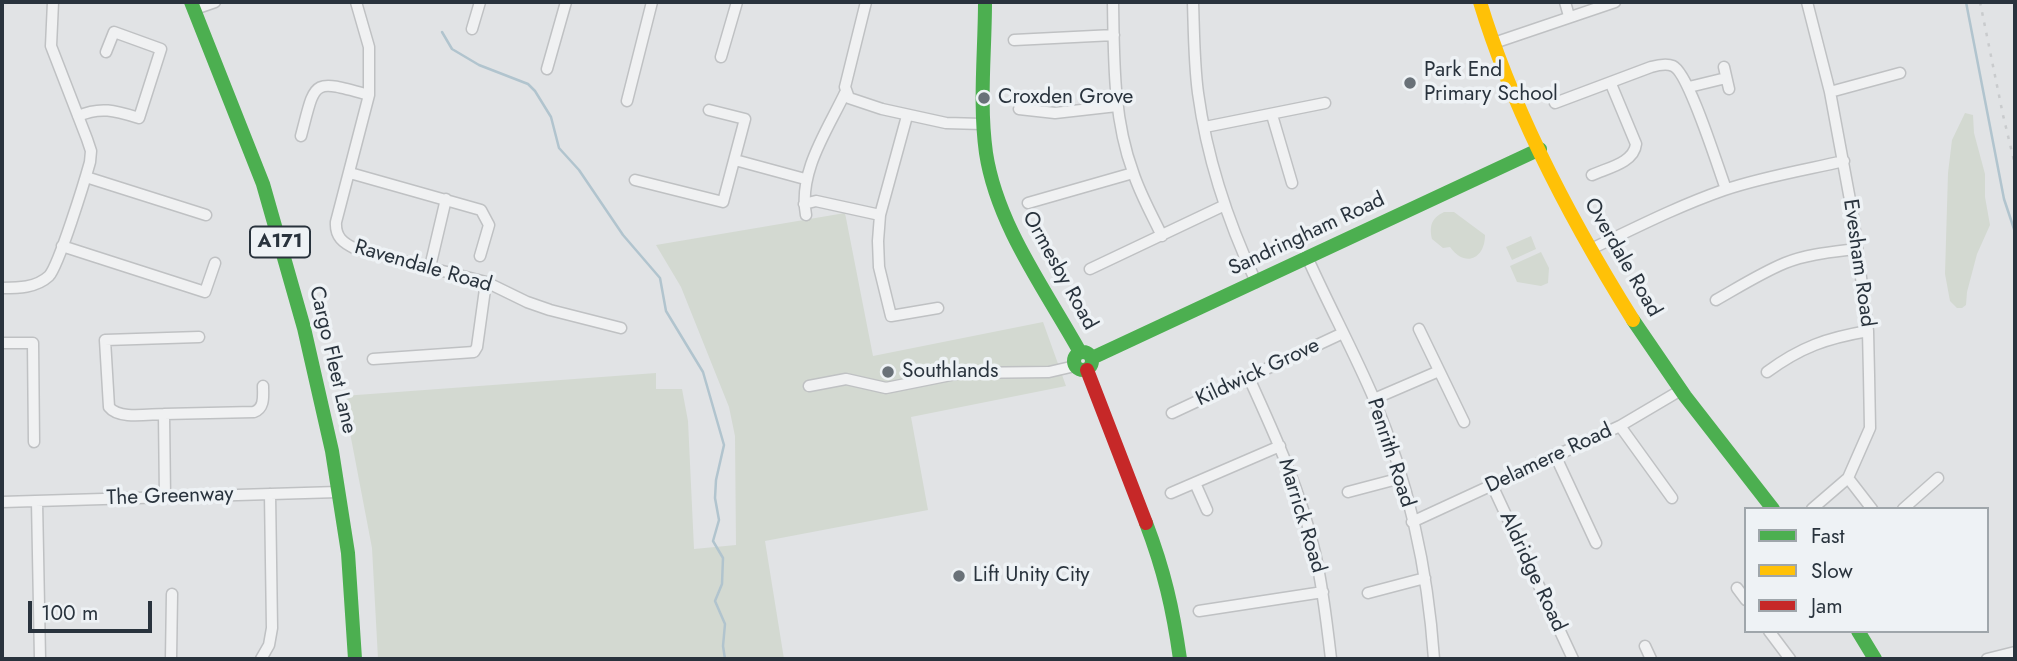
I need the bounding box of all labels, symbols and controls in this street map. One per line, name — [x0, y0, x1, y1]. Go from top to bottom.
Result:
place label: Park End Primary School — [1424, 58, 1558, 108]
marker: Park End Primary School — [1402, 75, 1418, 91]
place label: Croxden Grove — [998, 85, 1133, 111]
marker: Croxden Grove — [976, 90, 992, 106]
street label: Sandringham Road — [1225, 188, 1389, 282]
street label: Overdale Road — [1578, 194, 1666, 322]
street label: Evesham Road — [1837, 197, 1879, 329]
street label: Ormesby Road — [1016, 207, 1102, 335]
road number: A171 — [250, 226, 310, 258]
street label: Ravendale Road — [351, 235, 495, 299]
street label: Cargo Fleet Lane — [303, 284, 361, 436]
street label: Kildwick Grove — [1192, 333, 1324, 413]
place label: Southlands — [902, 359, 998, 385]
marker: Southlands — [880, 364, 896, 380]
street label: Penrith Road — [1361, 395, 1419, 511]
street label: Delamere Road — [1482, 419, 1616, 499]
street label: Marrick Road — [1272, 456, 1330, 576]
street label: The Greenway — [106, 482, 234, 512]
legend — [1744, 507, 1989, 633]
street label: Aldridge Road — [1493, 508, 1571, 636]
text: Fast — [1811, 521, 1844, 551]
text: Slow — [1811, 556, 1853, 586]
place label: Lift Unity City — [973, 563, 1090, 589]
marker: Lift Unity City — [951, 568, 967, 584]
scale bar — [32, 588, 156, 632]
text: Jam — [1811, 591, 1843, 621]
text: 100 m — [41, 598, 98, 628]

